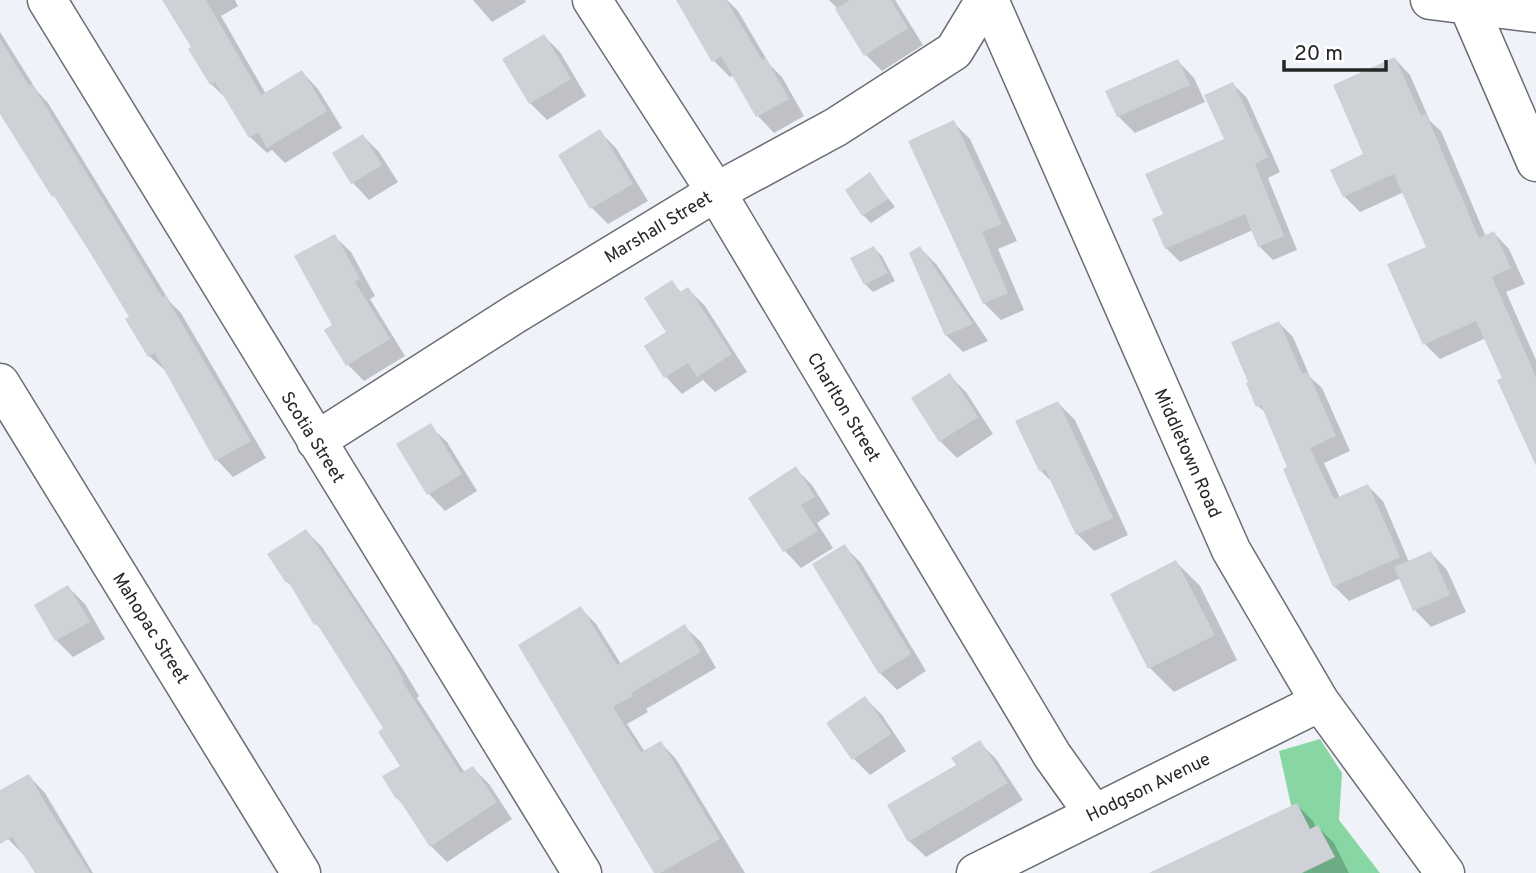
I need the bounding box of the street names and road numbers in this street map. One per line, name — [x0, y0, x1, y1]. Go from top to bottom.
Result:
street label: Marshall Street — [601, 187, 717, 270]
street label: Charlton Street — [801, 349, 884, 467]
street label: Middletown Road — [1148, 385, 1225, 522]
street label: Scotia Street — [274, 388, 349, 488]
street label: Mahopac Street — [106, 569, 193, 689]
street label: Hodgson Avenue — [1083, 748, 1214, 828]

